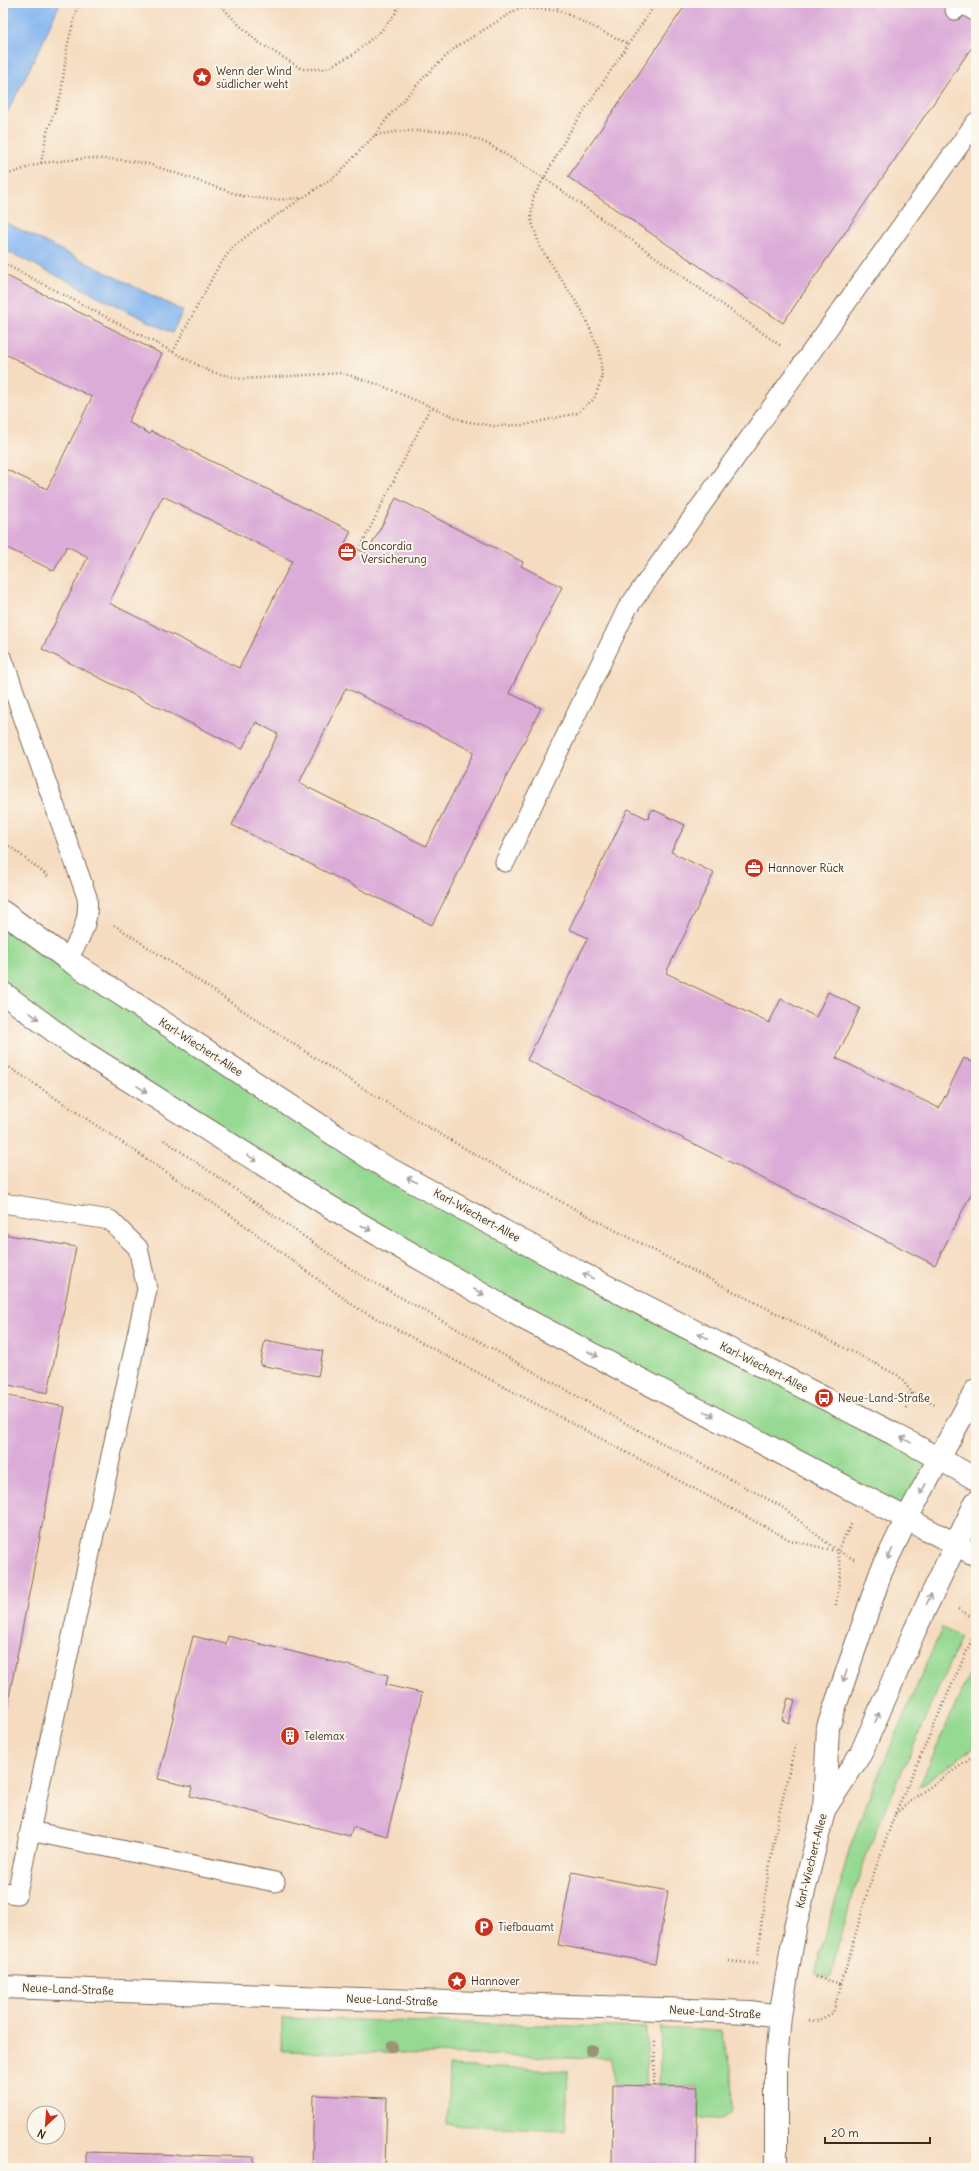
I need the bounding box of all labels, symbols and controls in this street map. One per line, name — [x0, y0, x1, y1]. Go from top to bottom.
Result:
place label: Wenn der Wind südlicher weht — [216, 64, 292, 91]
place icon: Wenn der Wind südlicher weht — [191, 66, 213, 88]
place label: Concordia Versicherung — [361, 539, 427, 566]
office icon: Concordia Versicherung — [336, 541, 358, 563]
office icon: Hannover Rück — [743, 857, 765, 879]
place label: Hannover Rück — [768, 861, 844, 875]
one-way arrow — [29, 1012, 40, 1020]
street label: Karl-Wiechert-Allee — [156, 1015, 246, 1079]
one-way arrow — [136, 1085, 148, 1093]
one-way arrow — [246, 1154, 257, 1162]
one-way arrow — [406, 1176, 418, 1183]
street label: Karl-Wiechert-Allee — [431, 1185, 523, 1245]
one-way arrow — [360, 1224, 372, 1232]
one-way arrow — [582, 1272, 594, 1279]
one-way arrow — [473, 1289, 485, 1297]
one-way arrow — [697, 1332, 709, 1339]
street label: Karl-Wiechert-Allee — [718, 1339, 811, 1395]
one-way arrow — [587, 1351, 599, 1358]
bus stop icon: Neue-Land-Straße — [813, 1387, 835, 1409]
place label: Neue-Land-Straße — [838, 1391, 930, 1405]
one-way arrow — [702, 1411, 714, 1419]
one-way arrow — [900, 1436, 912, 1444]
one-way arrow — [919, 1483, 927, 1495]
one-way arrow — [886, 1547, 893, 1559]
one-way arrow — [926, 1593, 933, 1605]
one-way arrow — [841, 1669, 849, 1681]
one-way arrow — [874, 1712, 881, 1724]
building icon: Telemax — [279, 1725, 301, 1747]
place label: Telemax — [304, 1729, 345, 1743]
street label: Karl-Wiechert-Allee — [792, 1812, 830, 1910]
parking icon: Tiefbauamt — [473, 1916, 495, 1938]
place label: Tiefbauamt — [498, 1920, 554, 1934]
place icon: Hannover — [446, 1970, 468, 1992]
place label: Hannover — [471, 1974, 520, 1988]
street label: Neue-Land-Straße — [22, 1980, 114, 1998]
street label: Neue-Land-Straße — [346, 1991, 438, 2009]
street label: Neue-Land-Straße — [669, 2003, 761, 2021]
north arrow — [26, 2105, 66, 2145]
scale bar — [825, 2119, 930, 2145]
text: 20 m — [831, 2125, 859, 2140]
text: N — [35, 2126, 48, 2142]

